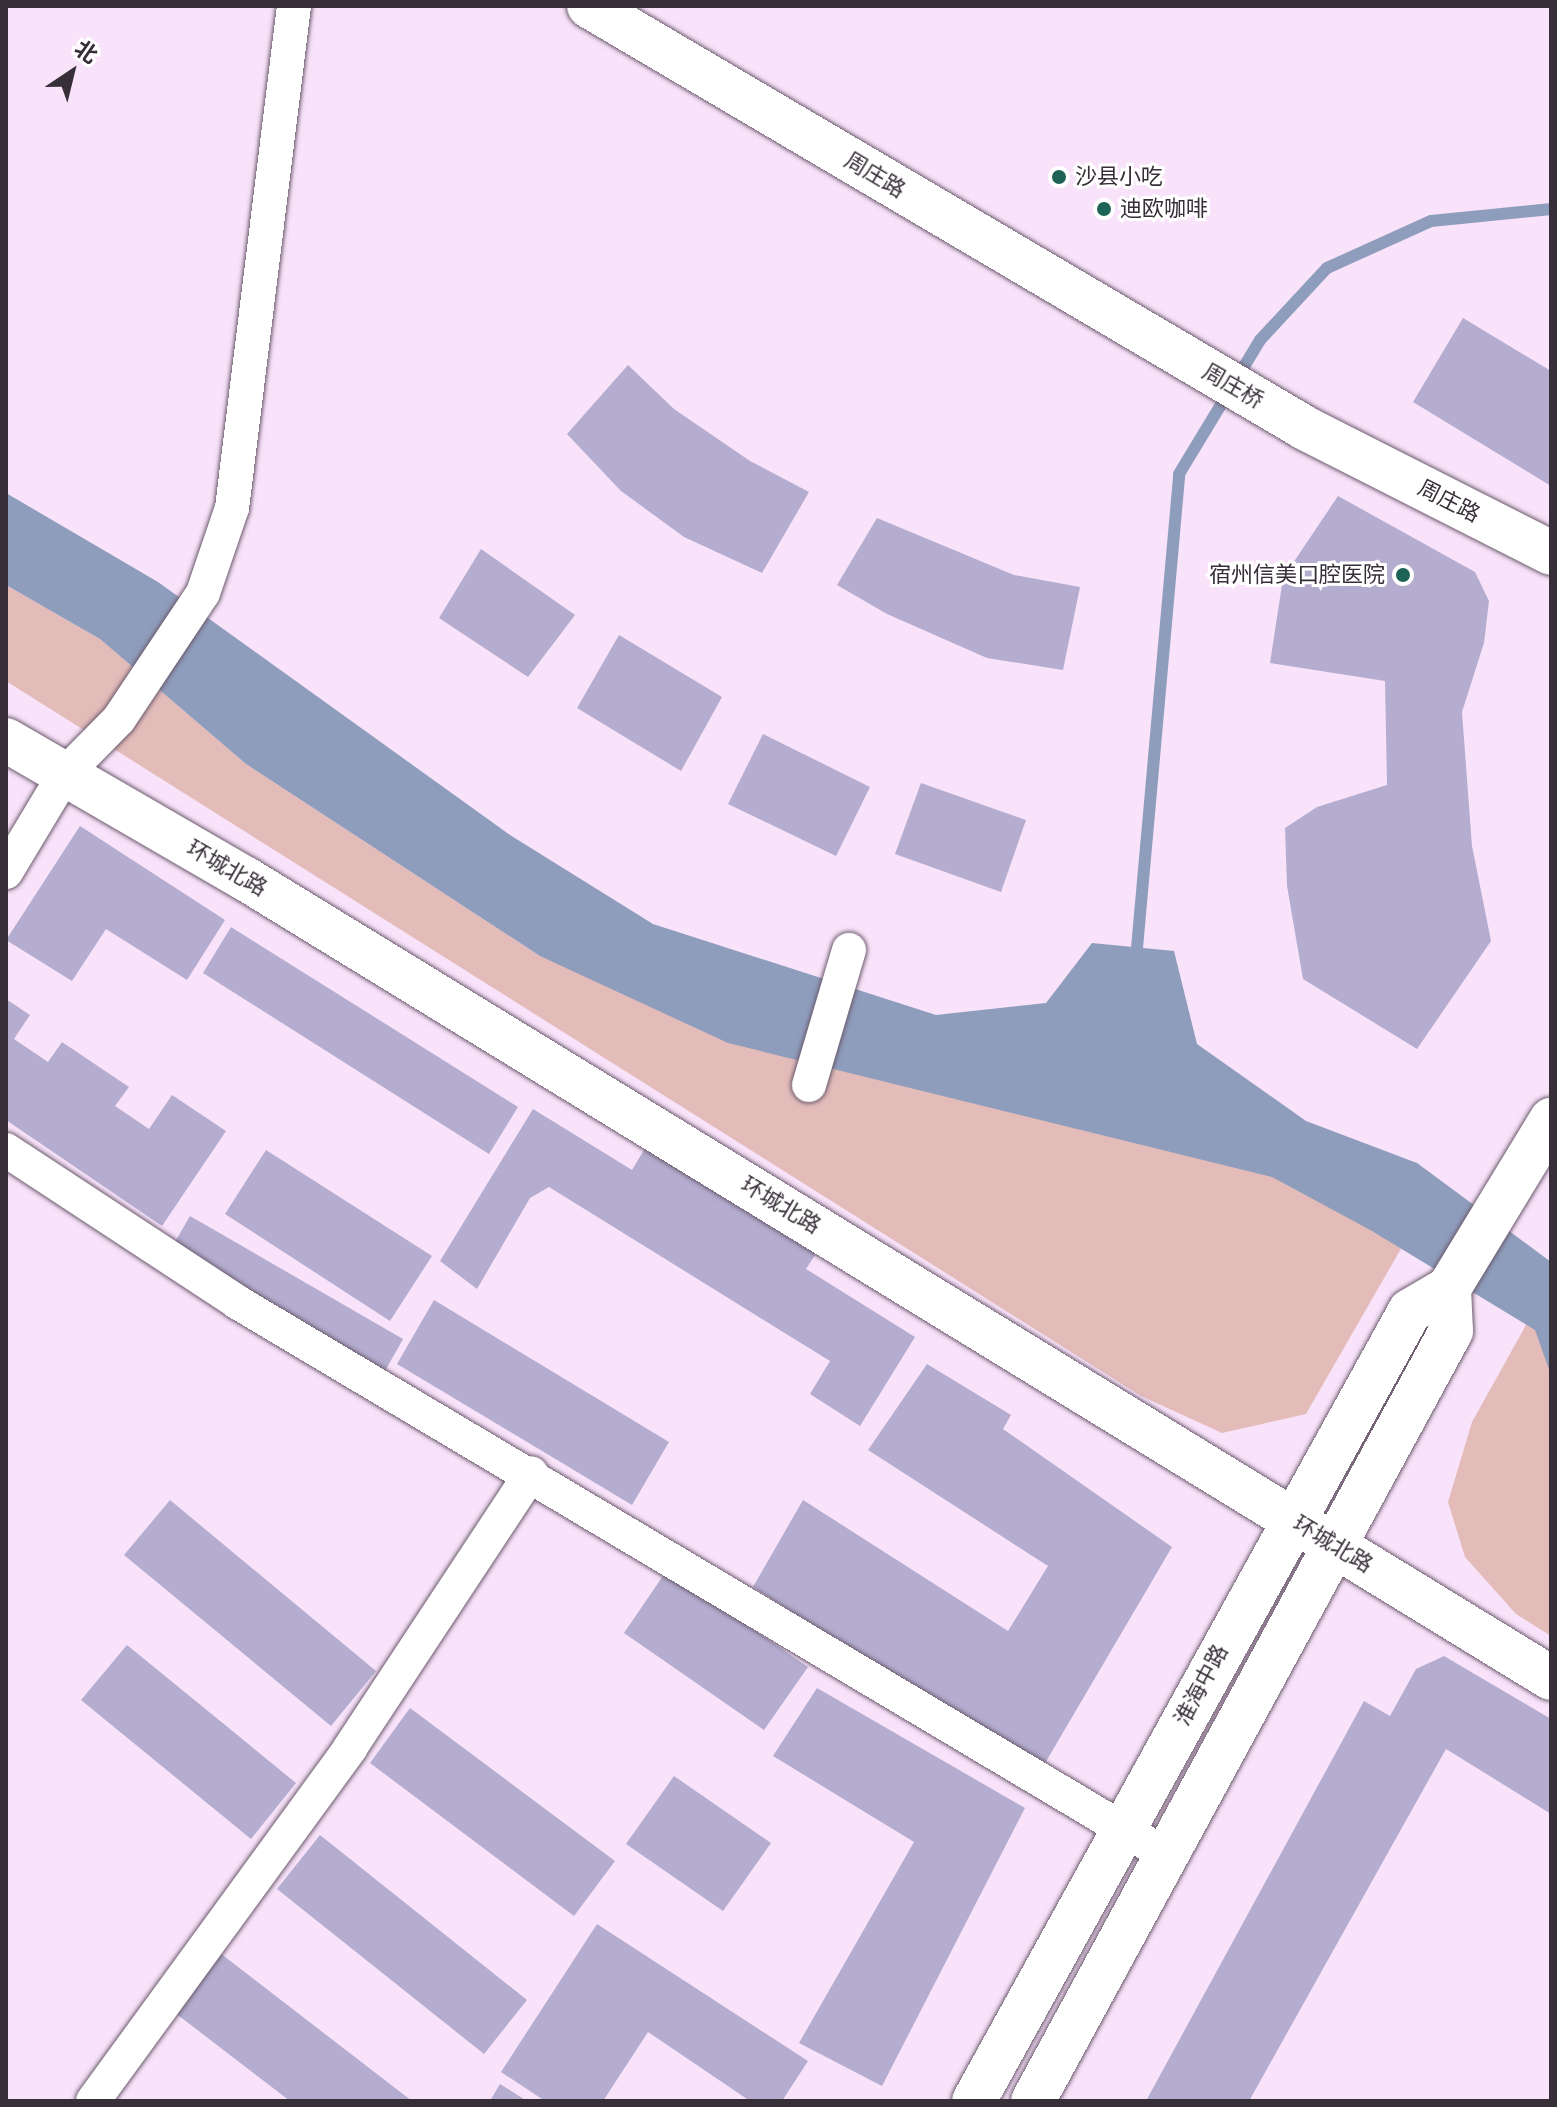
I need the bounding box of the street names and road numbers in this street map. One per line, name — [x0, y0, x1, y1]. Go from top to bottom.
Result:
street label: 周庄路 — [840, 147, 910, 203]
street label: 周庄桥 — [1198, 358, 1268, 414]
street label: 周庄路 — [1414, 474, 1484, 528]
street label: 环城北路 — [182, 835, 272, 901]
street label: 环城北路 — [736, 1171, 826, 1239]
street label: 环城北路 — [1288, 1510, 1378, 1578]
street label: 淮海中路 — [1169, 1640, 1233, 1730]

